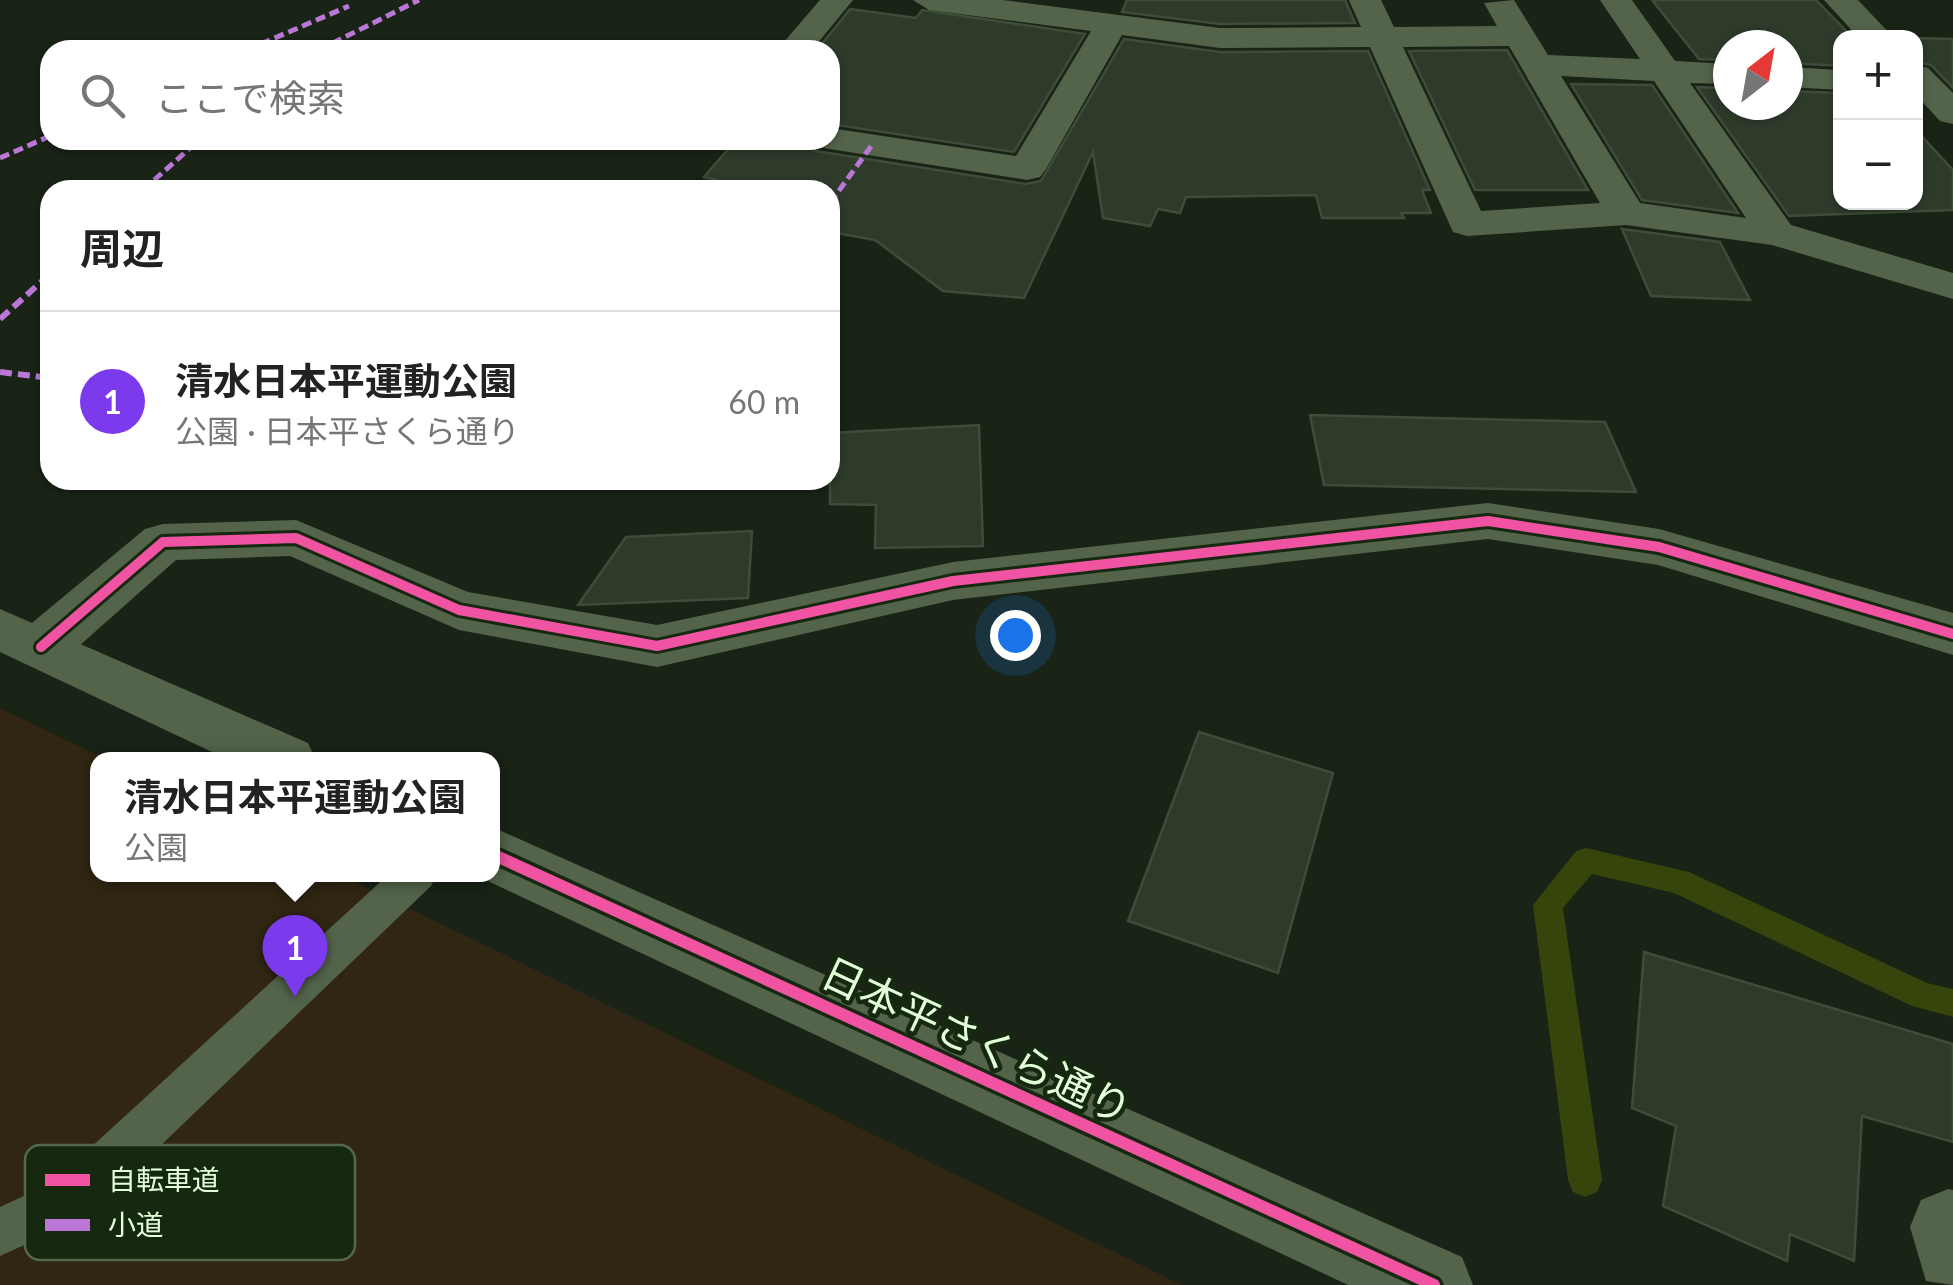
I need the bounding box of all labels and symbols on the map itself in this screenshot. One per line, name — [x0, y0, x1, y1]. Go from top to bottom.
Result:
north arrow — [1713, 30, 1803, 120]
your location — [990, 610, 1041, 661]
pin: 1 — [262, 914, 328, 997]
street label: 日本平さくら通り — [814, 946, 1140, 1134]
legend — [25, 1145, 355, 1260]
text: 自転車道 — [108, 1162, 220, 1196]
text: 小道 — [108, 1207, 164, 1241]

